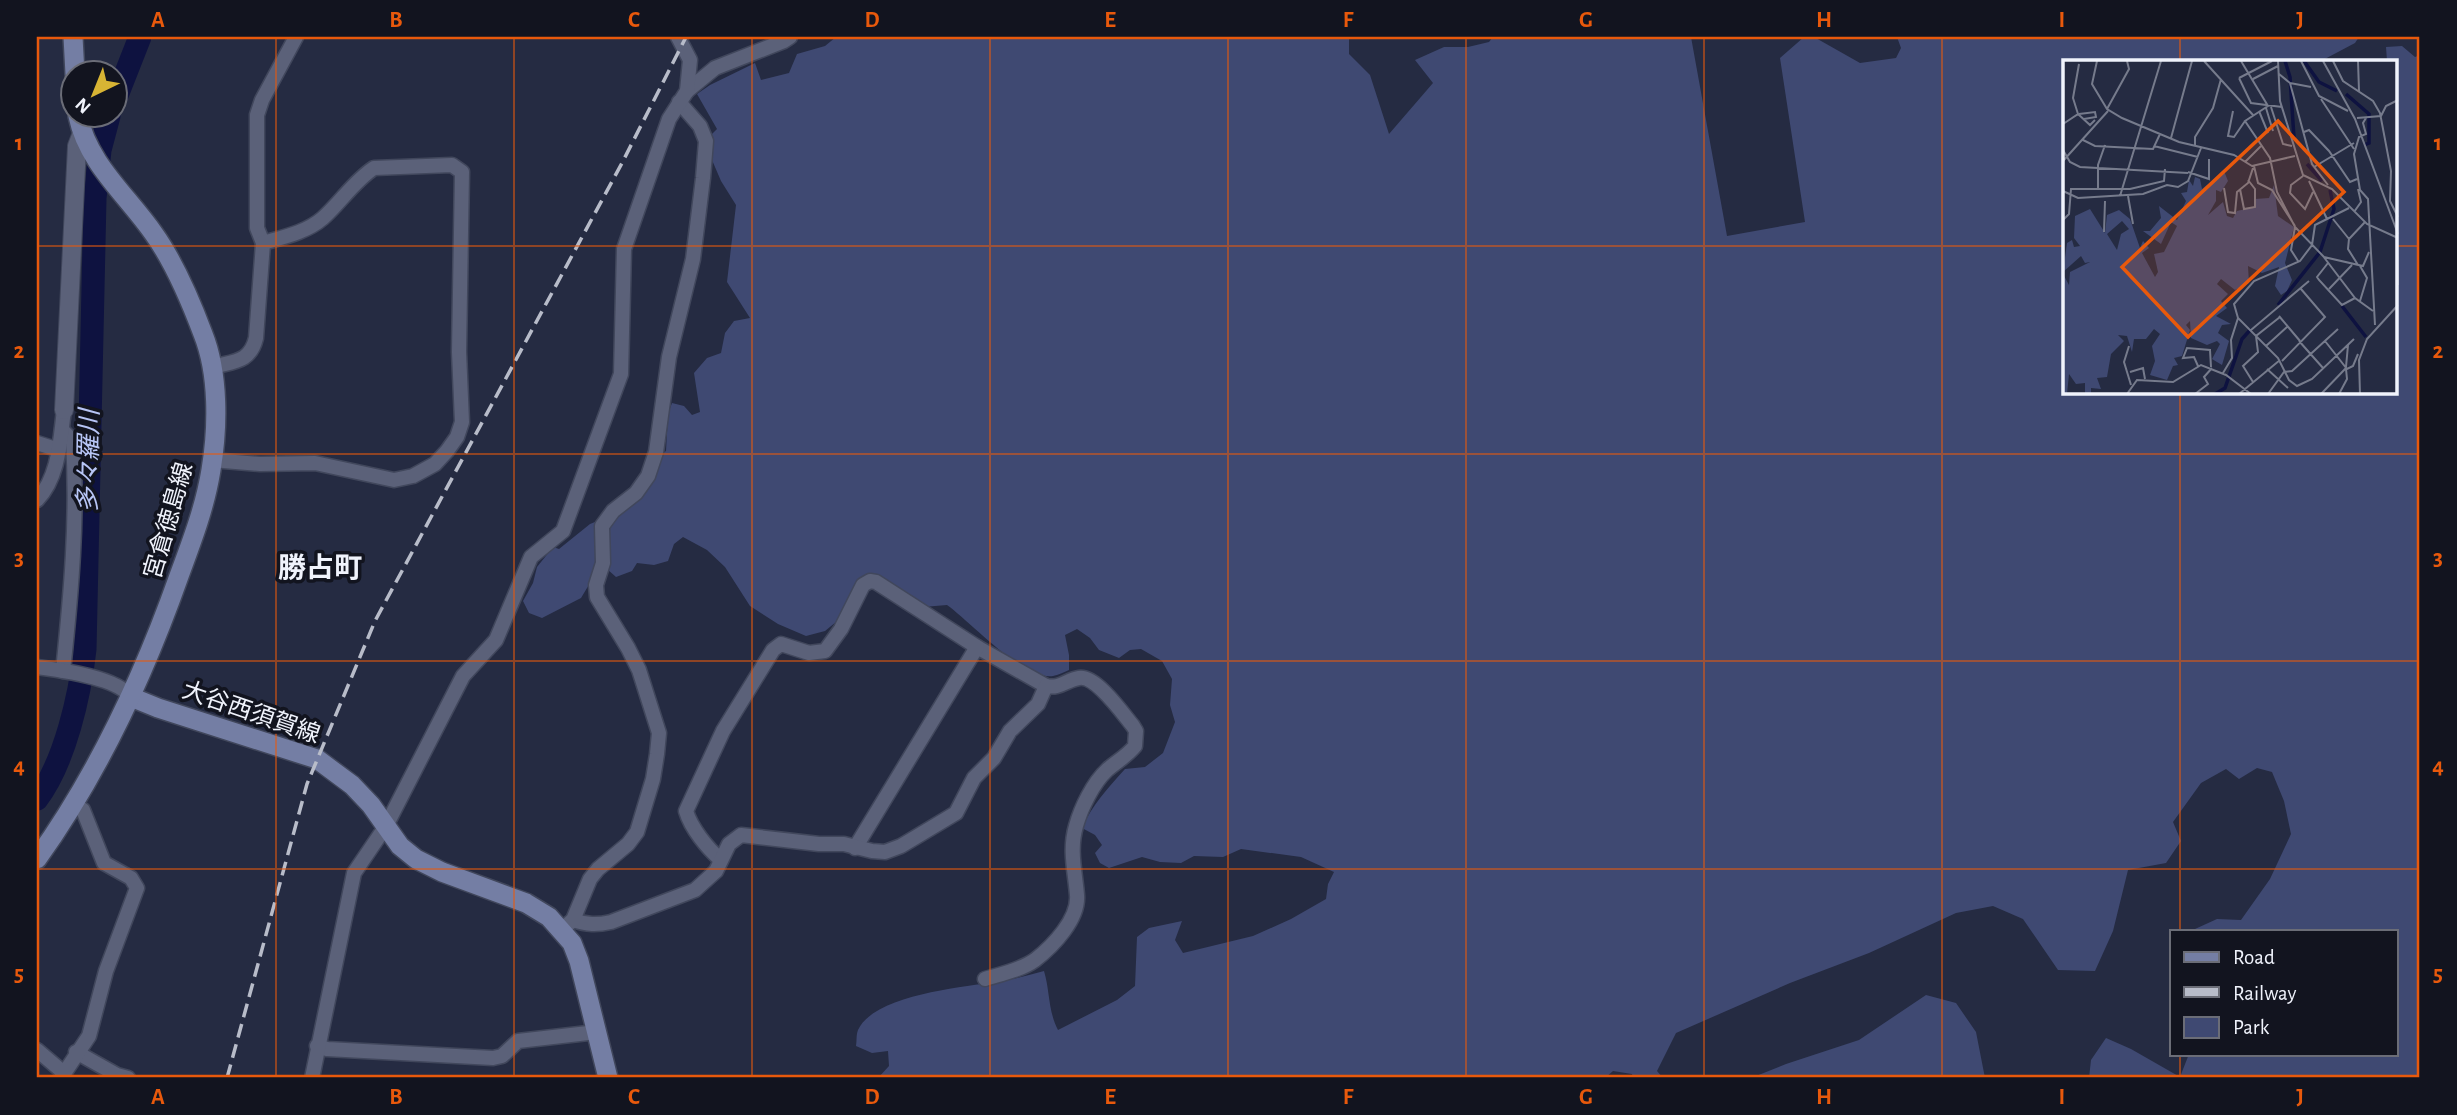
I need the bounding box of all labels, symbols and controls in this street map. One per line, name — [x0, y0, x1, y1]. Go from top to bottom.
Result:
text: A — [151, 9, 165, 32]
text: B — [389, 9, 403, 32]
text: C — [628, 9, 640, 32]
text: D — [864, 9, 880, 32]
text: E — [1104, 9, 1116, 32]
text: F — [1343, 9, 1354, 32]
text: G — [1579, 9, 1593, 32]
text: H — [1816, 9, 1832, 32]
text: I — [2059, 9, 2065, 32]
text: J — [2296, 9, 2304, 32]
north arrow — [60, 60, 130, 130]
inset map — [2063, 60, 2398, 394]
text: N — [72, 94, 95, 117]
text: 1 — [15, 132, 23, 155]
text: 1 — [2434, 132, 2442, 155]
text: 2 — [14, 340, 25, 363]
text: 2 — [2433, 340, 2444, 363]
water label: 多々羅川 — [74, 406, 103, 513]
street label: 宮倉徳島線 — [139, 459, 197, 582]
text: 3 — [14, 547, 24, 570]
text: 3 — [2433, 547, 2443, 570]
district label: 勝占町 — [278, 553, 362, 583]
street label: 大谷西須賀線 — [179, 676, 324, 748]
text: 4 — [13, 755, 25, 778]
text: 4 — [2432, 755, 2444, 778]
legend — [2170, 930, 2398, 1056]
text: Road — [2233, 947, 2275, 968]
text: 5 — [14, 963, 24, 986]
text: 5 — [2433, 963, 2443, 986]
text: Railway — [2233, 983, 2296, 1004]
text: Park — [2233, 1017, 2270, 1038]
text: A — [151, 1086, 165, 1109]
text: B — [389, 1086, 403, 1109]
text: C — [628, 1086, 640, 1109]
text: D — [864, 1086, 880, 1109]
text: E — [1104, 1086, 1116, 1109]
text: F — [1343, 1086, 1354, 1109]
text: G — [1579, 1086, 1593, 1109]
text: H — [1816, 1086, 1832, 1109]
text: I — [2059, 1086, 2065, 1109]
text: J — [2296, 1086, 2304, 1109]

